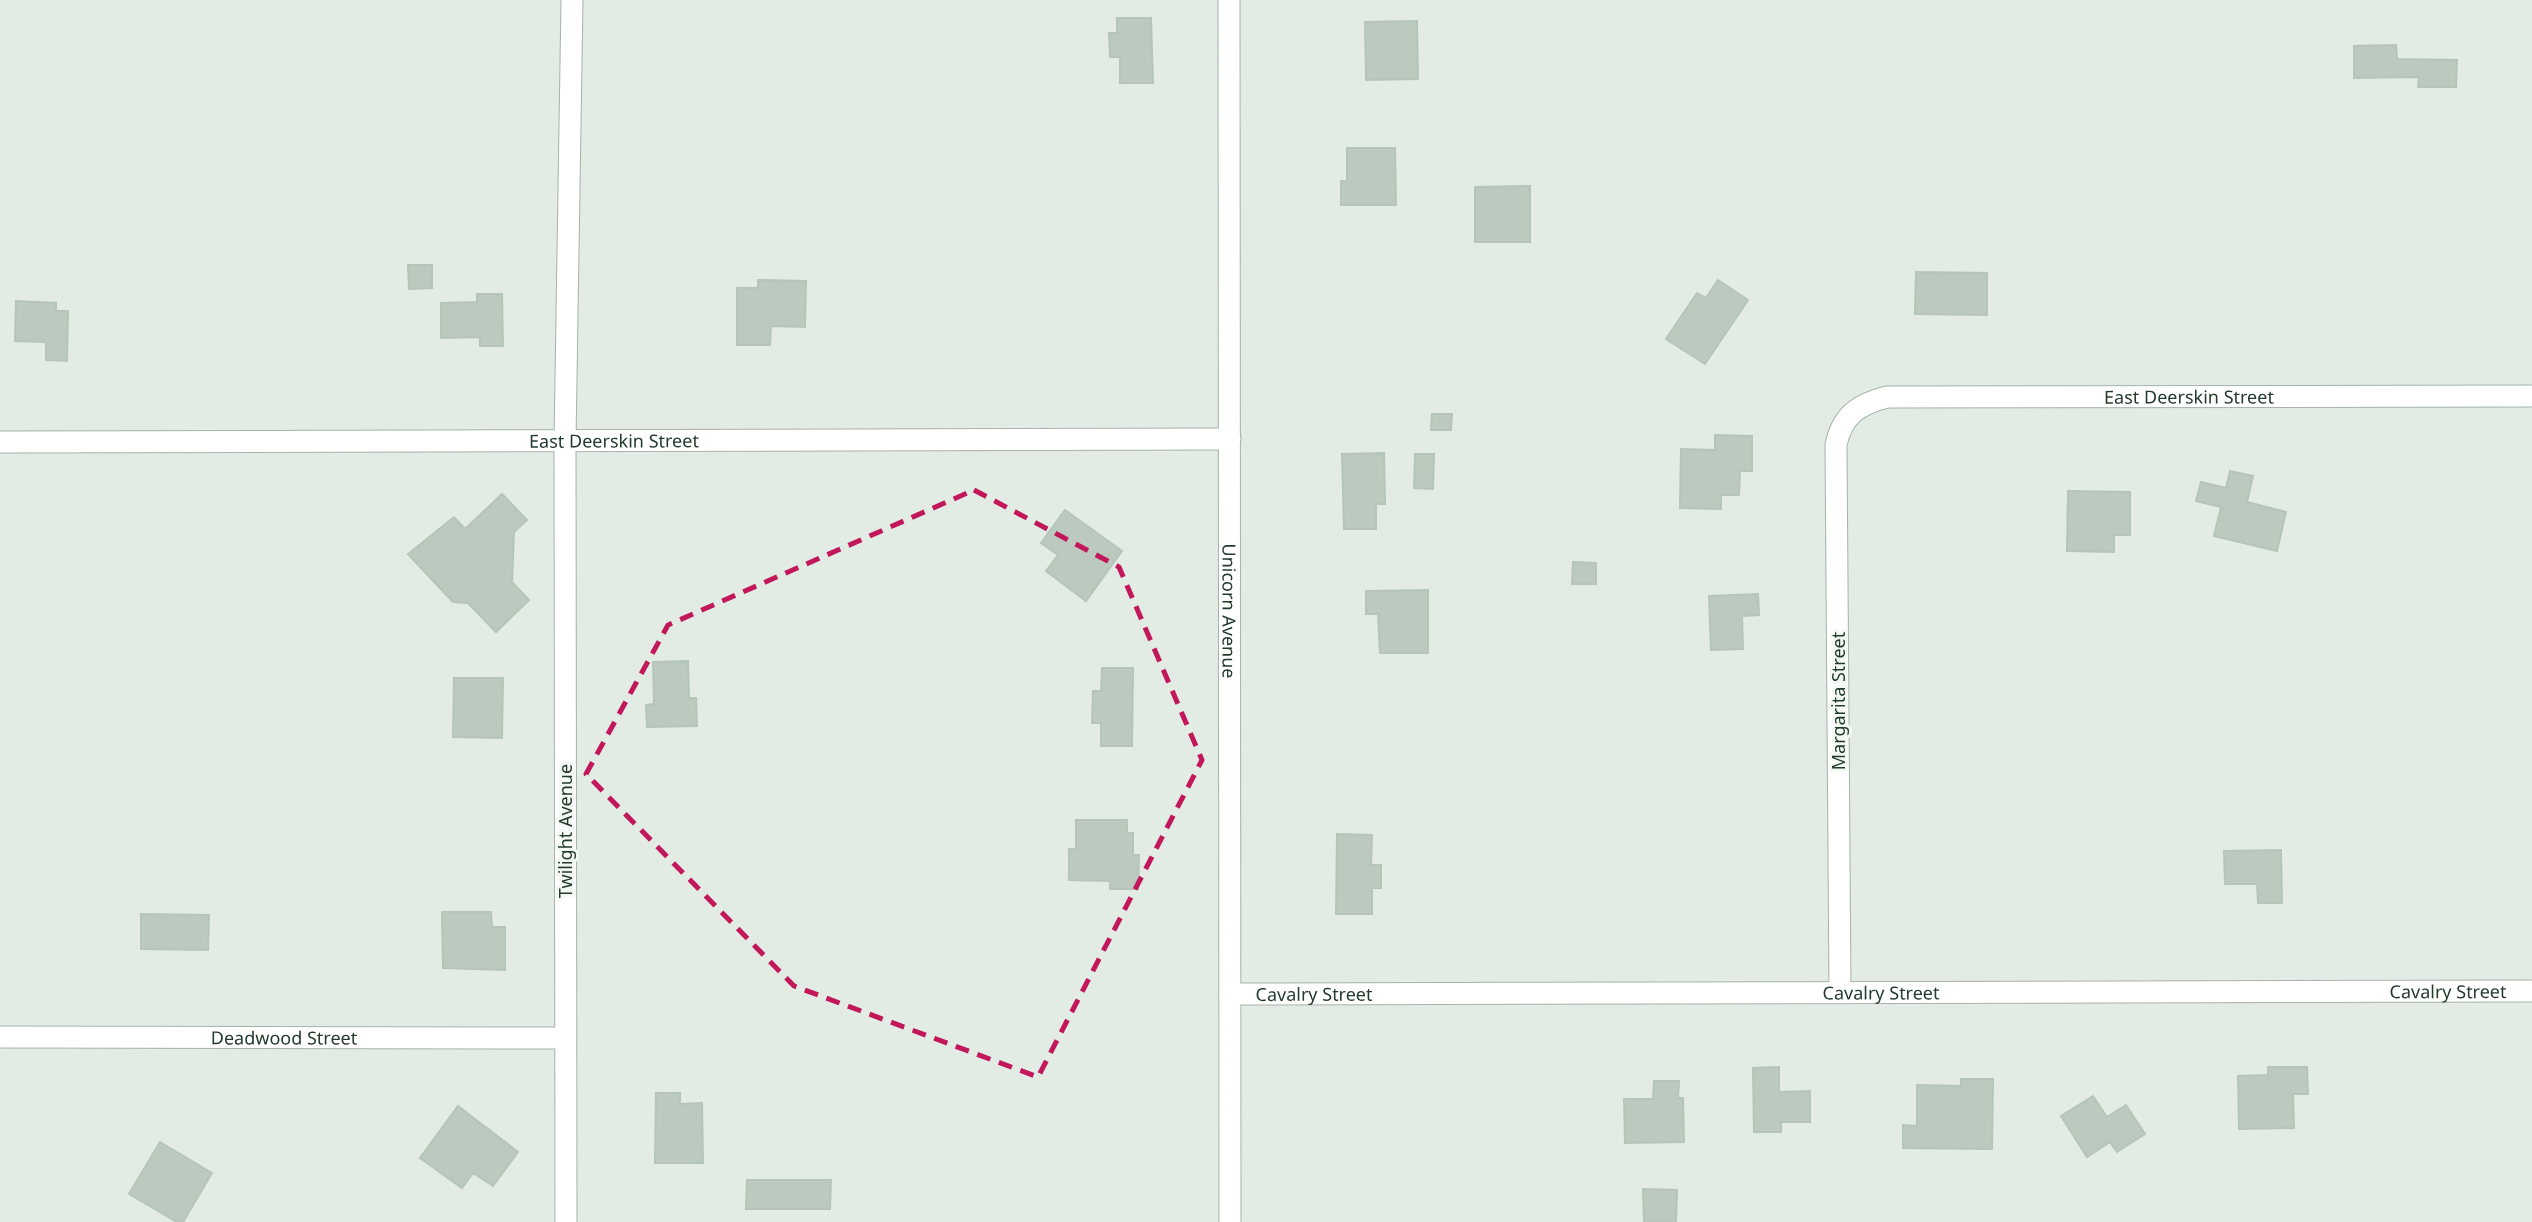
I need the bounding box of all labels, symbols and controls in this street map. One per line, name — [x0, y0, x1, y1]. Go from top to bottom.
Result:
street label: East Deerskin Street — [2104, 384, 2274, 409]
street label: East Deerskin Street — [529, 428, 699, 453]
street label: Unicorn Avenue — [1217, 544, 1242, 678]
street label: Margarita Street — [1826, 631, 1850, 770]
street label: Twilight Avenue — [553, 764, 577, 898]
street label: Cavalry Street — [2389, 979, 2507, 1003]
street label: Cavalry Street — [1822, 980, 1940, 1005]
street label: Cavalry Street — [1255, 982, 1373, 1006]
street label: Deadwood Street — [211, 1025, 358, 1050]

